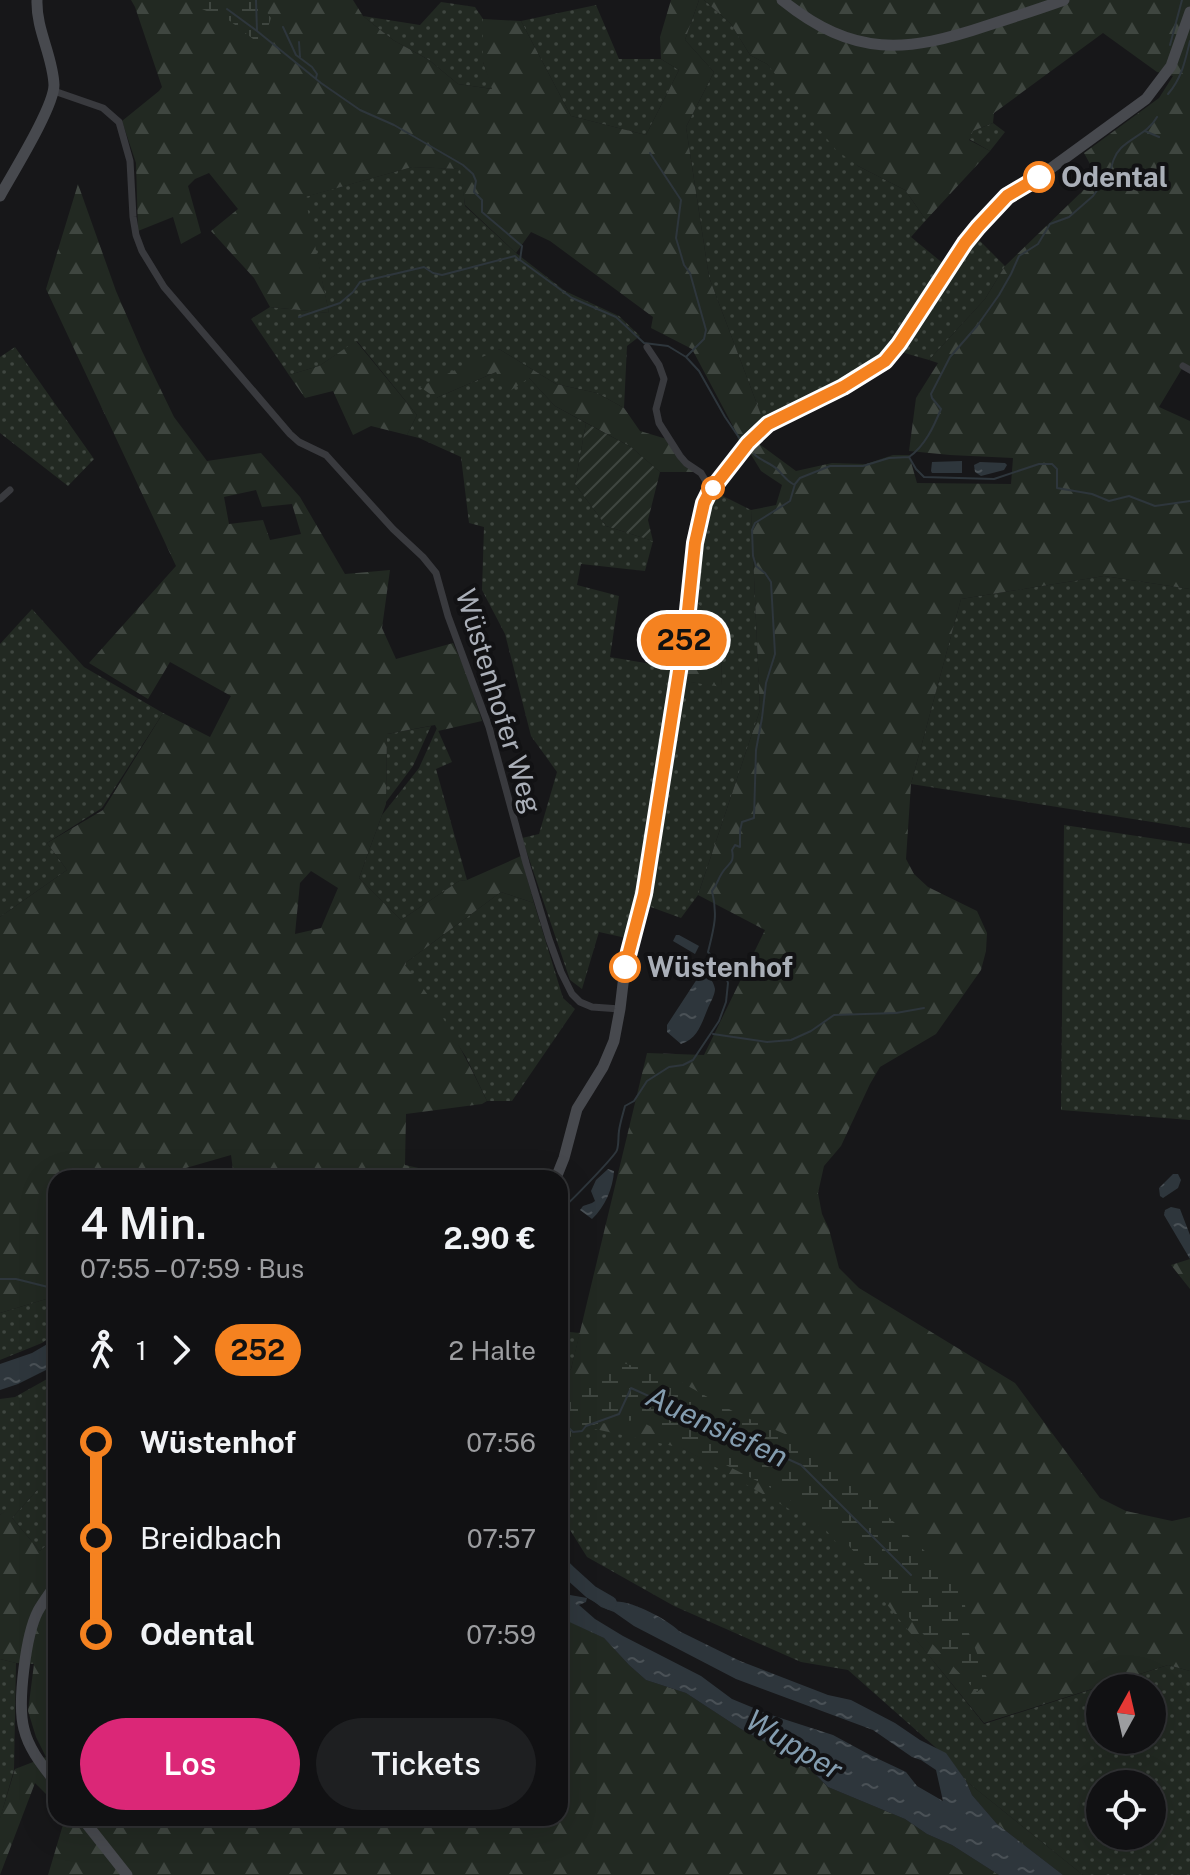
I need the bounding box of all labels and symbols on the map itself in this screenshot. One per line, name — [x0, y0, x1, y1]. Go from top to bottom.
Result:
place label: Odental — [1061, 160, 1168, 193]
marker: Odental — [1024, 162, 1054, 192]
unlabelled marker — [702, 477, 724, 499]
street label: Wüstenhofer Weg — [450, 585, 549, 817]
line badge: 252 — [638, 614, 730, 666]
place label: Wüstenhof — [647, 950, 793, 983]
marker: Wüstenhof — [610, 952, 640, 982]
water label: Auensiefen — [641, 1378, 794, 1474]
north arrow — [1086, 1674, 1166, 1754]
water label: Wupper — [740, 1701, 850, 1787]

